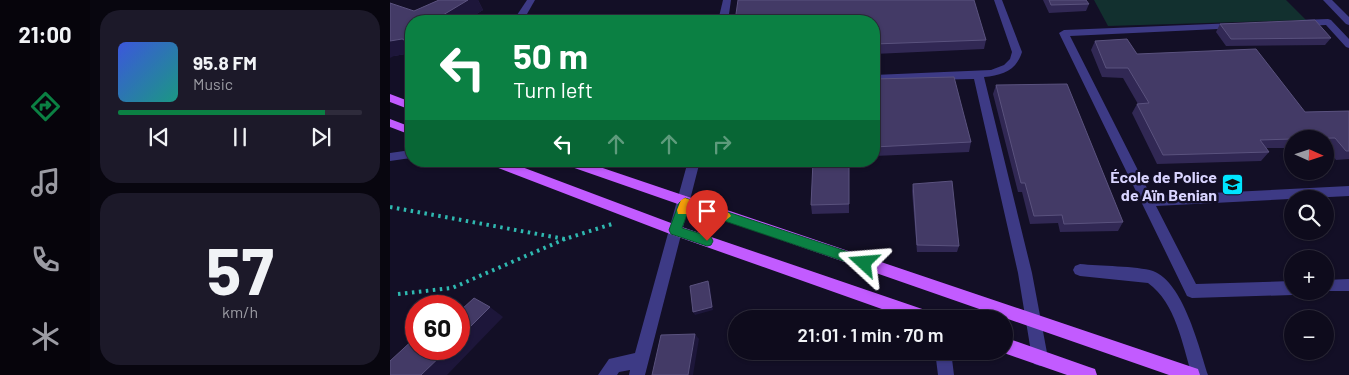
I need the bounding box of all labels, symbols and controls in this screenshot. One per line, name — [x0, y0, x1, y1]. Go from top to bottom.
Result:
text: 21:00 — [18, 21, 72, 47]
text: 50 m — [513, 34, 588, 76]
icon: left — [430, 35, 495, 100]
text: 95.8 FM — [193, 51, 257, 74]
text: Music — [193, 74, 233, 93]
text: Turn left — [513, 76, 593, 102]
icon: directions — [28, 89, 63, 124]
icon: previous — [145, 123, 173, 151]
icon: pause — [226, 123, 254, 151]
icon: next — [307, 123, 335, 151]
icon: left — [549, 130, 577, 158]
icon: ahead — [602, 130, 630, 158]
icon: ahead — [655, 130, 683, 158]
icon: right — [708, 130, 736, 158]
north arrow — [1284, 130, 1334, 180]
map controls — [1284, 130, 1334, 360]
icon: music — [28, 165, 63, 200]
place label: École de Police de Aïn Benian — [1110, 167, 1217, 204]
school or university icon: École de Police de Aïn Benian — [1221, 173, 1245, 197]
pin — [686, 190, 728, 241]
button: search — [1284, 190, 1334, 240]
icon: arrive — [693, 197, 721, 225]
text: 57 — [206, 230, 274, 308]
position arrow — [837, 236, 889, 288]
icon: phone — [28, 242, 63, 277]
button: + — [1284, 250, 1334, 300]
speed limit sign: 60 — [405, 295, 470, 360]
text: km/h — [222, 302, 258, 321]
button: − — [1284, 310, 1334, 360]
icon: climate — [28, 319, 63, 354]
text: 21:01 · 1 min · 70 m — [798, 323, 943, 346]

